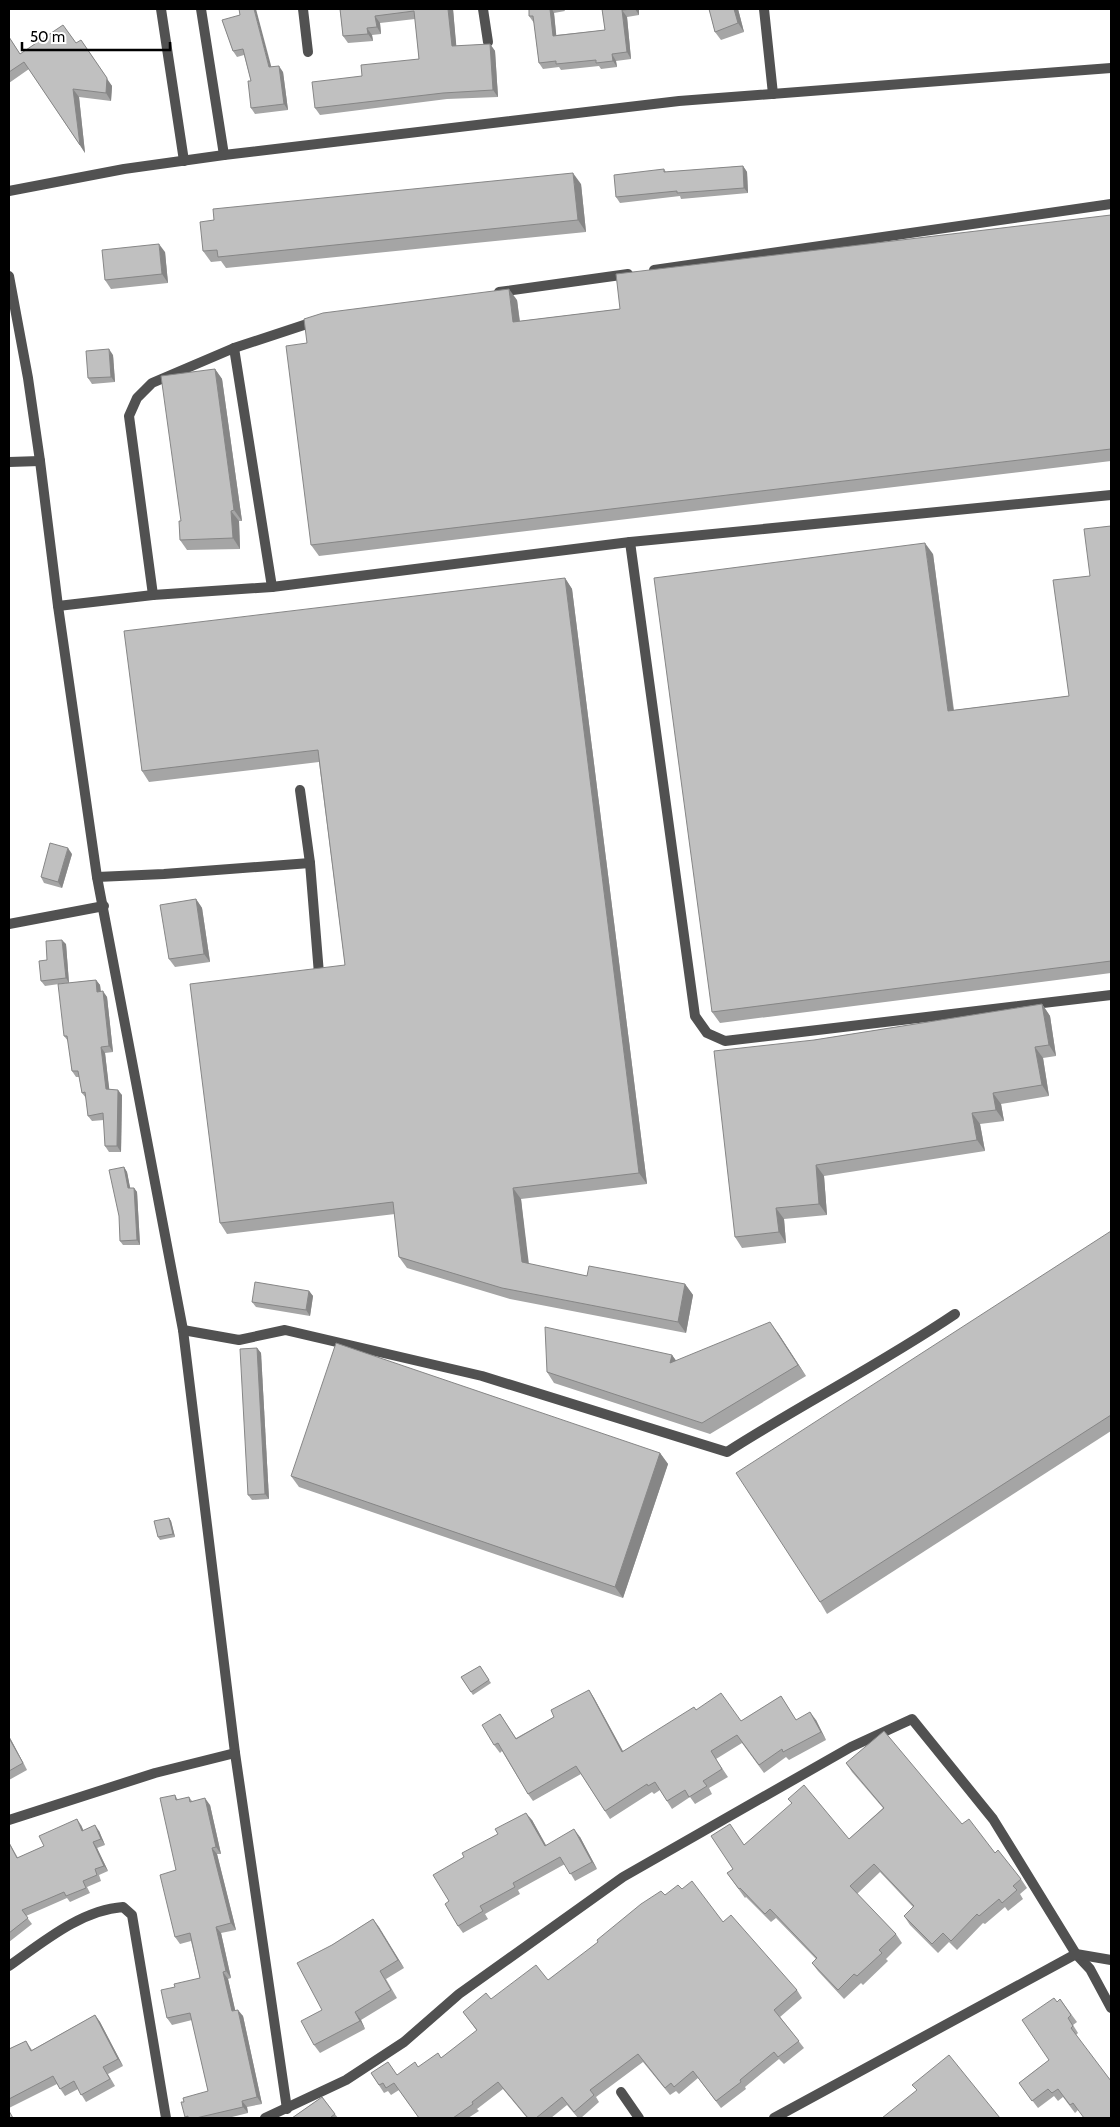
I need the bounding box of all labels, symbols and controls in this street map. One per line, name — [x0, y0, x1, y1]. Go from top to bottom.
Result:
scale bar — [22, 20, 170, 52]
text: 50 m — [30, 28, 65, 46]

